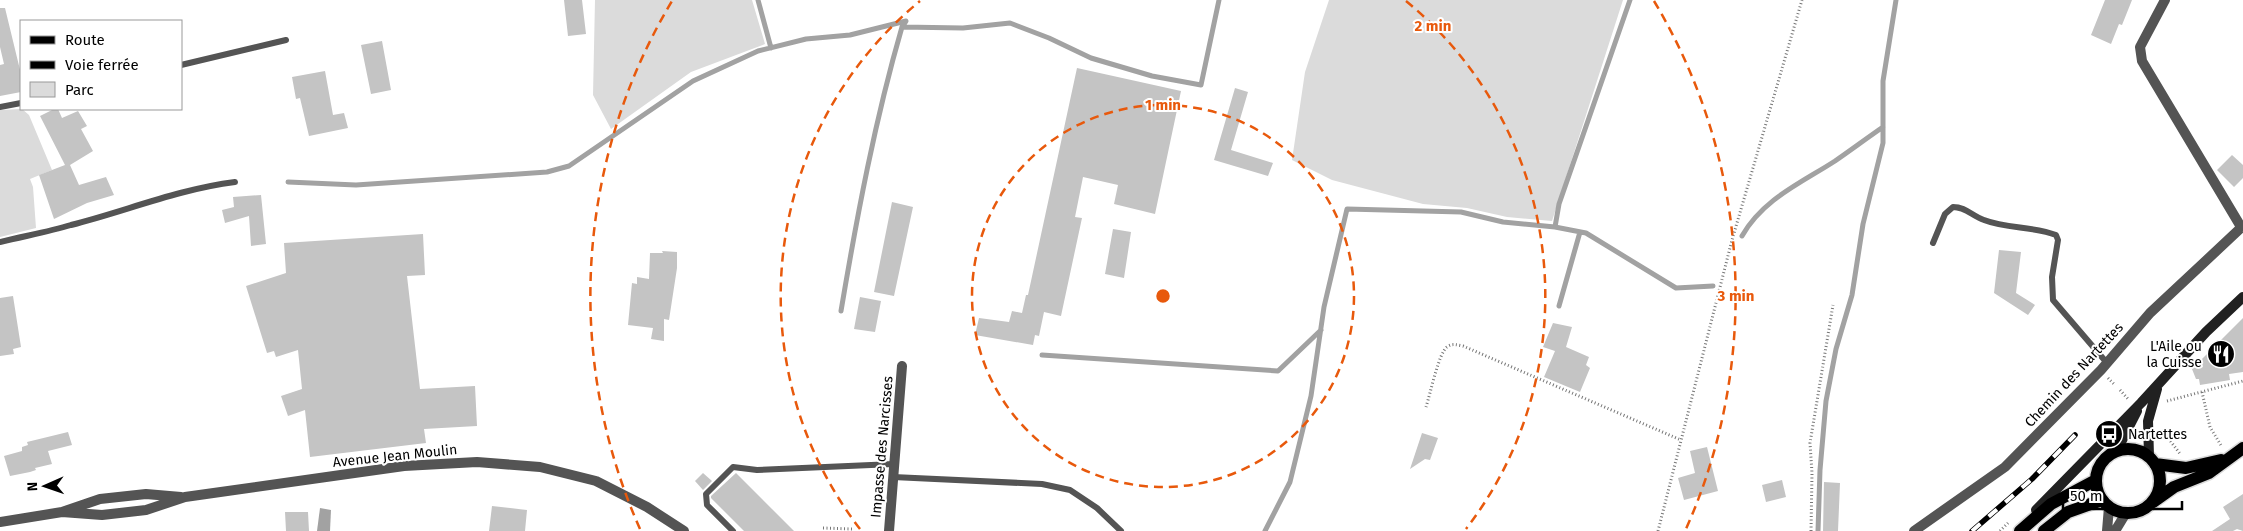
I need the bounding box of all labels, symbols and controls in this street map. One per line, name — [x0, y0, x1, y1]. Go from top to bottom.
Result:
text: 2 min — [1415, 17, 1451, 35]
legend — [20, 20, 182, 110]
text: Route — [65, 31, 105, 49]
text: Voie ferrée — [65, 56, 139, 74]
text: Parc — [65, 81, 94, 99]
text: 1 min — [1145, 96, 1181, 114]
centre of rings — [1154, 287, 1172, 305]
text: 3 min — [1717, 287, 1754, 305]
street label: Chemin des Nartettes — [2021, 319, 2127, 431]
place label: L'Aile ou la Cuisse — [2146, 338, 2202, 371]
restaurant icon: L'Aile ou la Cuisse — [2206, 339, 2236, 369]
street label: Impasse des Narcisses — [867, 375, 897, 519]
bus stop icon: Nartettes — [2094, 419, 2124, 449]
place label: Nartettes — [2128, 426, 2188, 443]
street label: Avenue Jean Moulin — [332, 441, 458, 471]
north arrow — [20, 461, 70, 511]
scale bar — [2063, 478, 2182, 510]
text: N — [24, 481, 41, 491]
text: 50 m — [2070, 487, 2103, 505]

